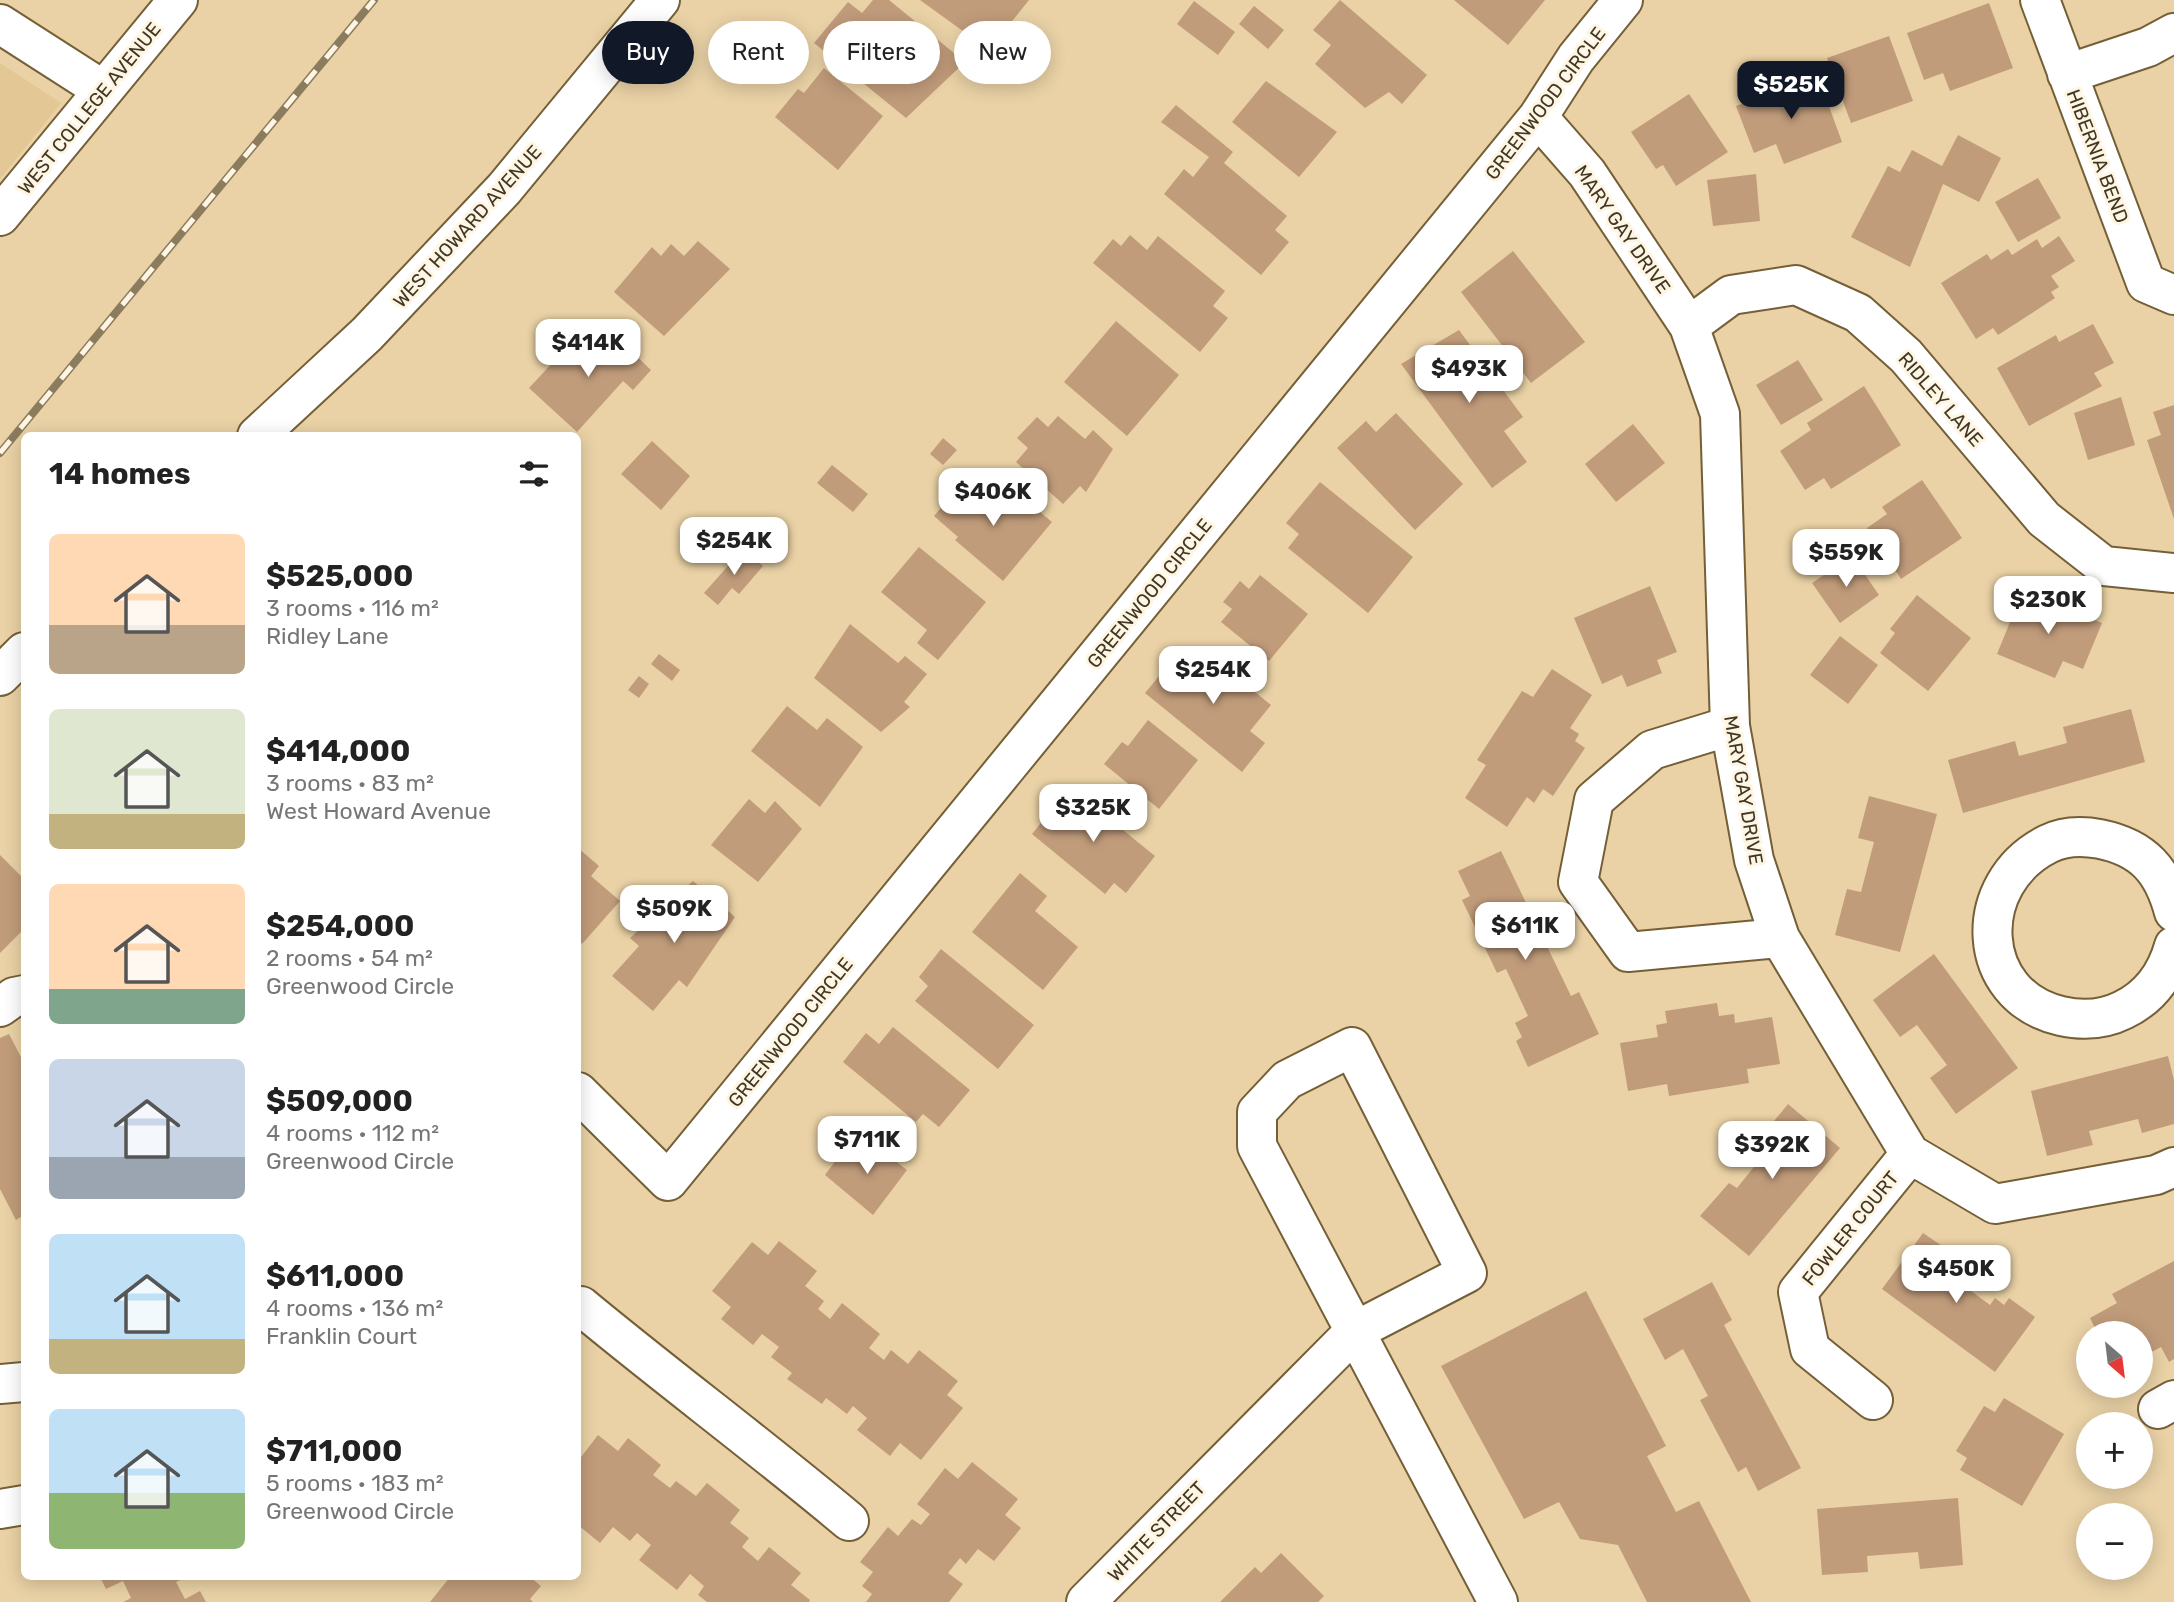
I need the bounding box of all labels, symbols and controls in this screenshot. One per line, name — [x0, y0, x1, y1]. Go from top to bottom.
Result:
street label: WEST COLLEGE AVENUE — [13, 18, 166, 199]
chip: Buy — [602, 21, 694, 84]
chip: Rent — [708, 21, 809, 84]
chip: Filters — [823, 21, 940, 84]
chip: New — [954, 21, 1051, 84]
street label: GREENWOOD CIRCLE — [1480, 22, 1610, 184]
pin: $525K — [1742, 61, 1840, 121]
text: $525K — [1753, 70, 1829, 98]
street label: HIBERNIA BEND — [2061, 86, 2134, 226]
street label: WEST HOWARD AVENUE — [388, 140, 546, 312]
street label: MARY GAY DRIVE — [1570, 161, 1675, 298]
pin: $414K — [539, 320, 637, 379]
text: $414K — [552, 328, 624, 356]
pin: $493K — [1420, 346, 1518, 405]
street label: RIDLEY LANE — [1893, 347, 1988, 451]
text: $493K — [1431, 354, 1507, 382]
icon: filters — [515, 455, 553, 493]
text: 14 homes — [49, 456, 191, 492]
pin: $406K — [944, 468, 1042, 528]
text: $406K — [955, 477, 1031, 505]
street label: GREENWOOD CIRCLE — [1082, 514, 1217, 673]
pin: $254K — [685, 518, 783, 577]
text: $254K — [696, 526, 772, 554]
pin: $559K — [1797, 530, 1895, 589]
text: $559K — [1808, 538, 1884, 566]
text: $525,000 — [266, 558, 414, 594]
icon: home — [105, 562, 189, 646]
pin: $230K — [1999, 576, 2097, 636]
text: $230K — [2010, 585, 2086, 613]
text: 3 rooms · 116 m² — [266, 594, 439, 622]
text: Ridley Lane — [266, 622, 389, 650]
pin: $254K — [1164, 646, 1262, 706]
text: $254K — [1175, 655, 1251, 683]
street label: MARY GAY DRIVE — [1719, 714, 1768, 867]
text: $414,000 — [266, 733, 410, 769]
icon: home — [105, 737, 189, 821]
text: 3 rooms · 83 m² — [266, 769, 434, 797]
pin: $325K — [1044, 784, 1142, 844]
text: $325K — [1055, 793, 1131, 821]
text: West Howard Avenue — [266, 797, 491, 825]
pin: $509K — [625, 886, 723, 945]
text: $509K — [636, 894, 712, 922]
pin: $611K — [1476, 902, 1574, 962]
text: $254,000 — [266, 908, 415, 944]
text: $611K — [1491, 911, 1559, 939]
icon: home — [105, 912, 189, 996]
text: 2 rooms · 54 m² — [266, 944, 433, 972]
street label: GREENWOOD CIRCLE — [723, 953, 858, 1112]
text: Greenwood Circle — [266, 972, 454, 1000]
text: $509,000 — [266, 1083, 413, 1119]
icon: home — [105, 1087, 189, 1171]
pin: $711K — [818, 1116, 916, 1176]
text: 4 rooms · 112 m² — [266, 1119, 439, 1147]
pin: $392K — [1723, 1122, 1821, 1181]
text: $711K — [834, 1125, 900, 1153]
text: $392K — [1734, 1130, 1810, 1158]
text: Greenwood Circle — [266, 1147, 454, 1175]
street label: FOWLER COURT — [1797, 1167, 1903, 1290]
pin: $450K — [1907, 1246, 2005, 1305]
text: $450K — [1918, 1254, 1994, 1282]
text: $611,000 — [266, 1258, 404, 1294]
icon: home — [105, 1262, 189, 1346]
text: 4 rooms · 136 m² — [266, 1294, 443, 1322]
north arrow — [2076, 1321, 2152, 1398]
map controls — [2076, 1321, 2153, 1580]
text: Franklin Court — [266, 1322, 417, 1350]
button: + — [2076, 1412, 2153, 1489]
text: $711,000 — [266, 1433, 402, 1469]
icon: home — [105, 1437, 189, 1521]
text: 5 rooms · 183 m² — [266, 1469, 443, 1497]
street label: WHITE STREET — [1103, 1476, 1210, 1586]
text: Greenwood Circle — [266, 1497, 454, 1525]
button: − — [2076, 1503, 2153, 1580]

